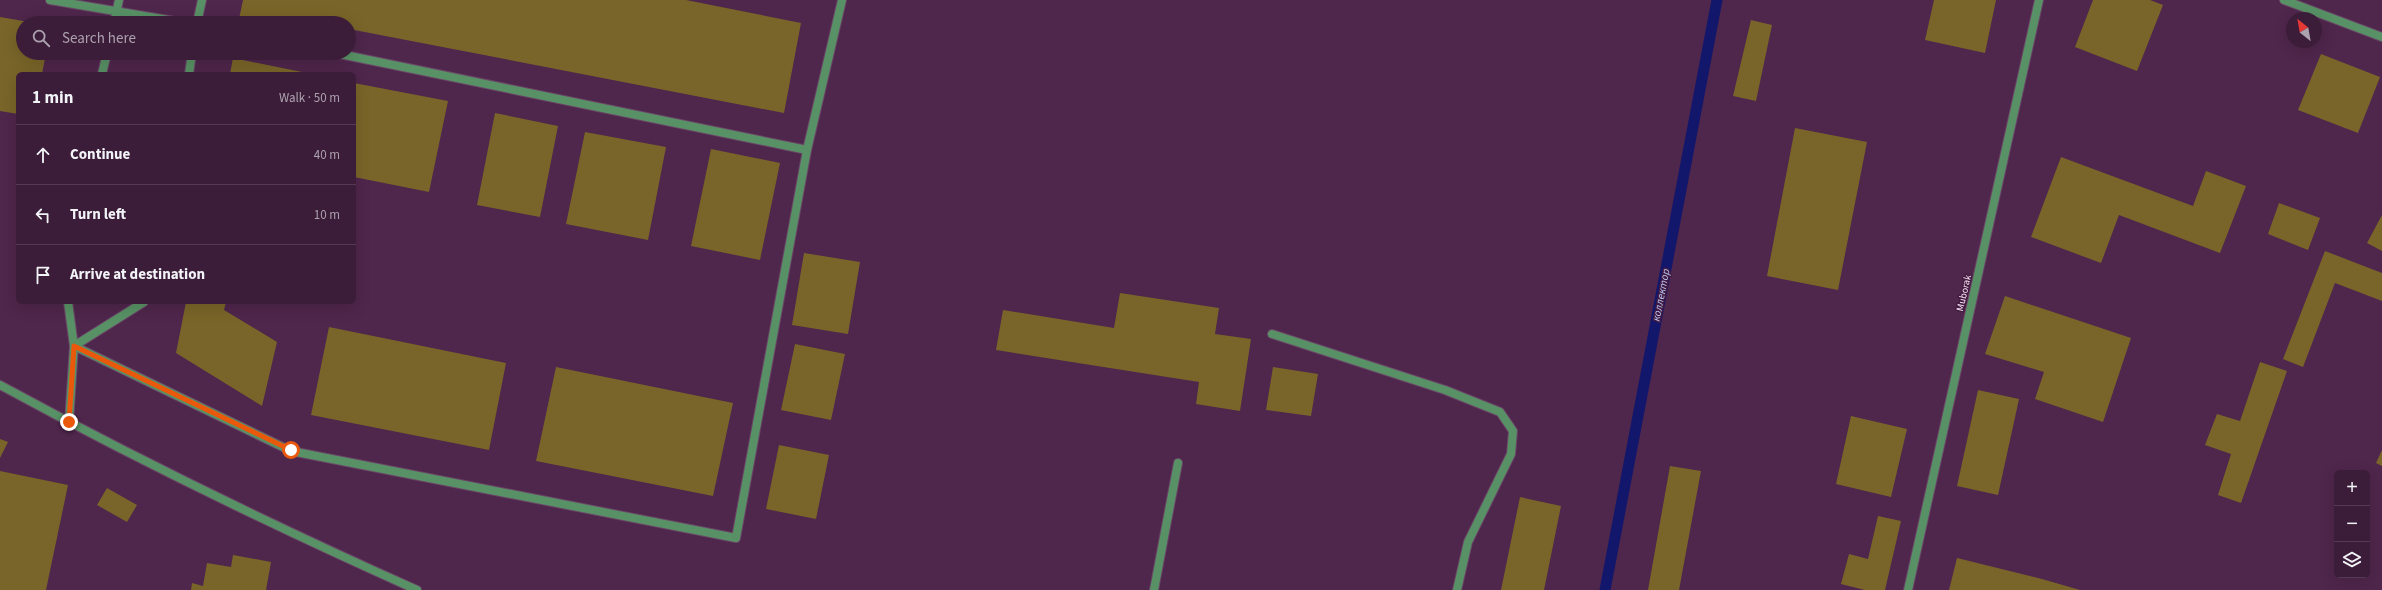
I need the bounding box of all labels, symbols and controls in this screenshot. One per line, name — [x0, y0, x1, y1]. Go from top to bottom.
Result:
north arrow — [2286, 12, 2322, 48]
search box — [16, 16, 356, 60]
icon: search — [30, 27, 52, 49]
text: Search here — [62, 28, 136, 49]
text: 1 min — [32, 86, 73, 110]
text: Walk · 50 m — [279, 89, 340, 107]
icon: ahead — [32, 144, 54, 166]
text: Continue — [70, 144, 130, 165]
text: 40 m — [314, 146, 340, 164]
icon: left — [32, 204, 54, 226]
text: Turn left — [70, 204, 126, 225]
text: 10 m — [314, 206, 340, 224]
icon: arrive — [32, 264, 54, 286]
text: Arrive at destination — [70, 264, 205, 285]
water label: коллектор — [1649, 267, 1673, 323]
street label: Muborak — [1953, 273, 1975, 313]
route end — [60, 413, 78, 431]
route start — [282, 441, 300, 459]
map controls — [2334, 470, 2370, 578]
button: + — [2334, 470, 2370, 506]
button: − — [2334, 506, 2370, 542]
button: layers — [2334, 542, 2370, 578]

